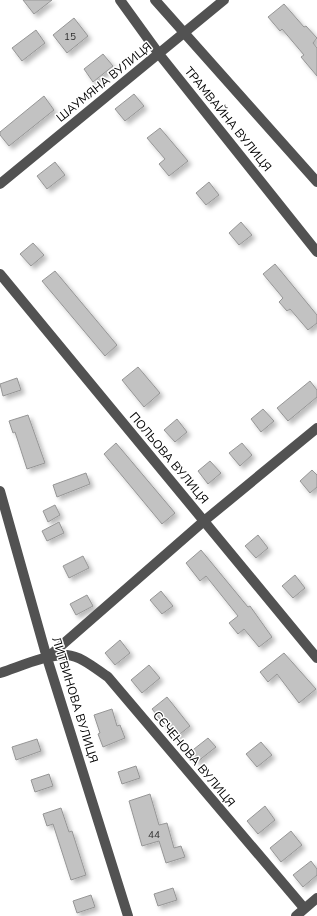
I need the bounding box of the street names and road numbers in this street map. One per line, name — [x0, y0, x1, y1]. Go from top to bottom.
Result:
street label: ШАУМЯНА ВУЛИЦЯ — [53, 38, 155, 126]
street label: ТРАМВАЙНА ВУЛИЦЯ — [181, 63, 275, 175]
street label: ПОЛЬОВА ВУЛИЦЯ — [126, 409, 212, 507]
street label: ЛИТВИНОВА ВУЛИЦЯ — [48, 635, 102, 765]
street label: СЄЧЕНОВА ВУЛИЦЯ — [149, 708, 239, 810]

